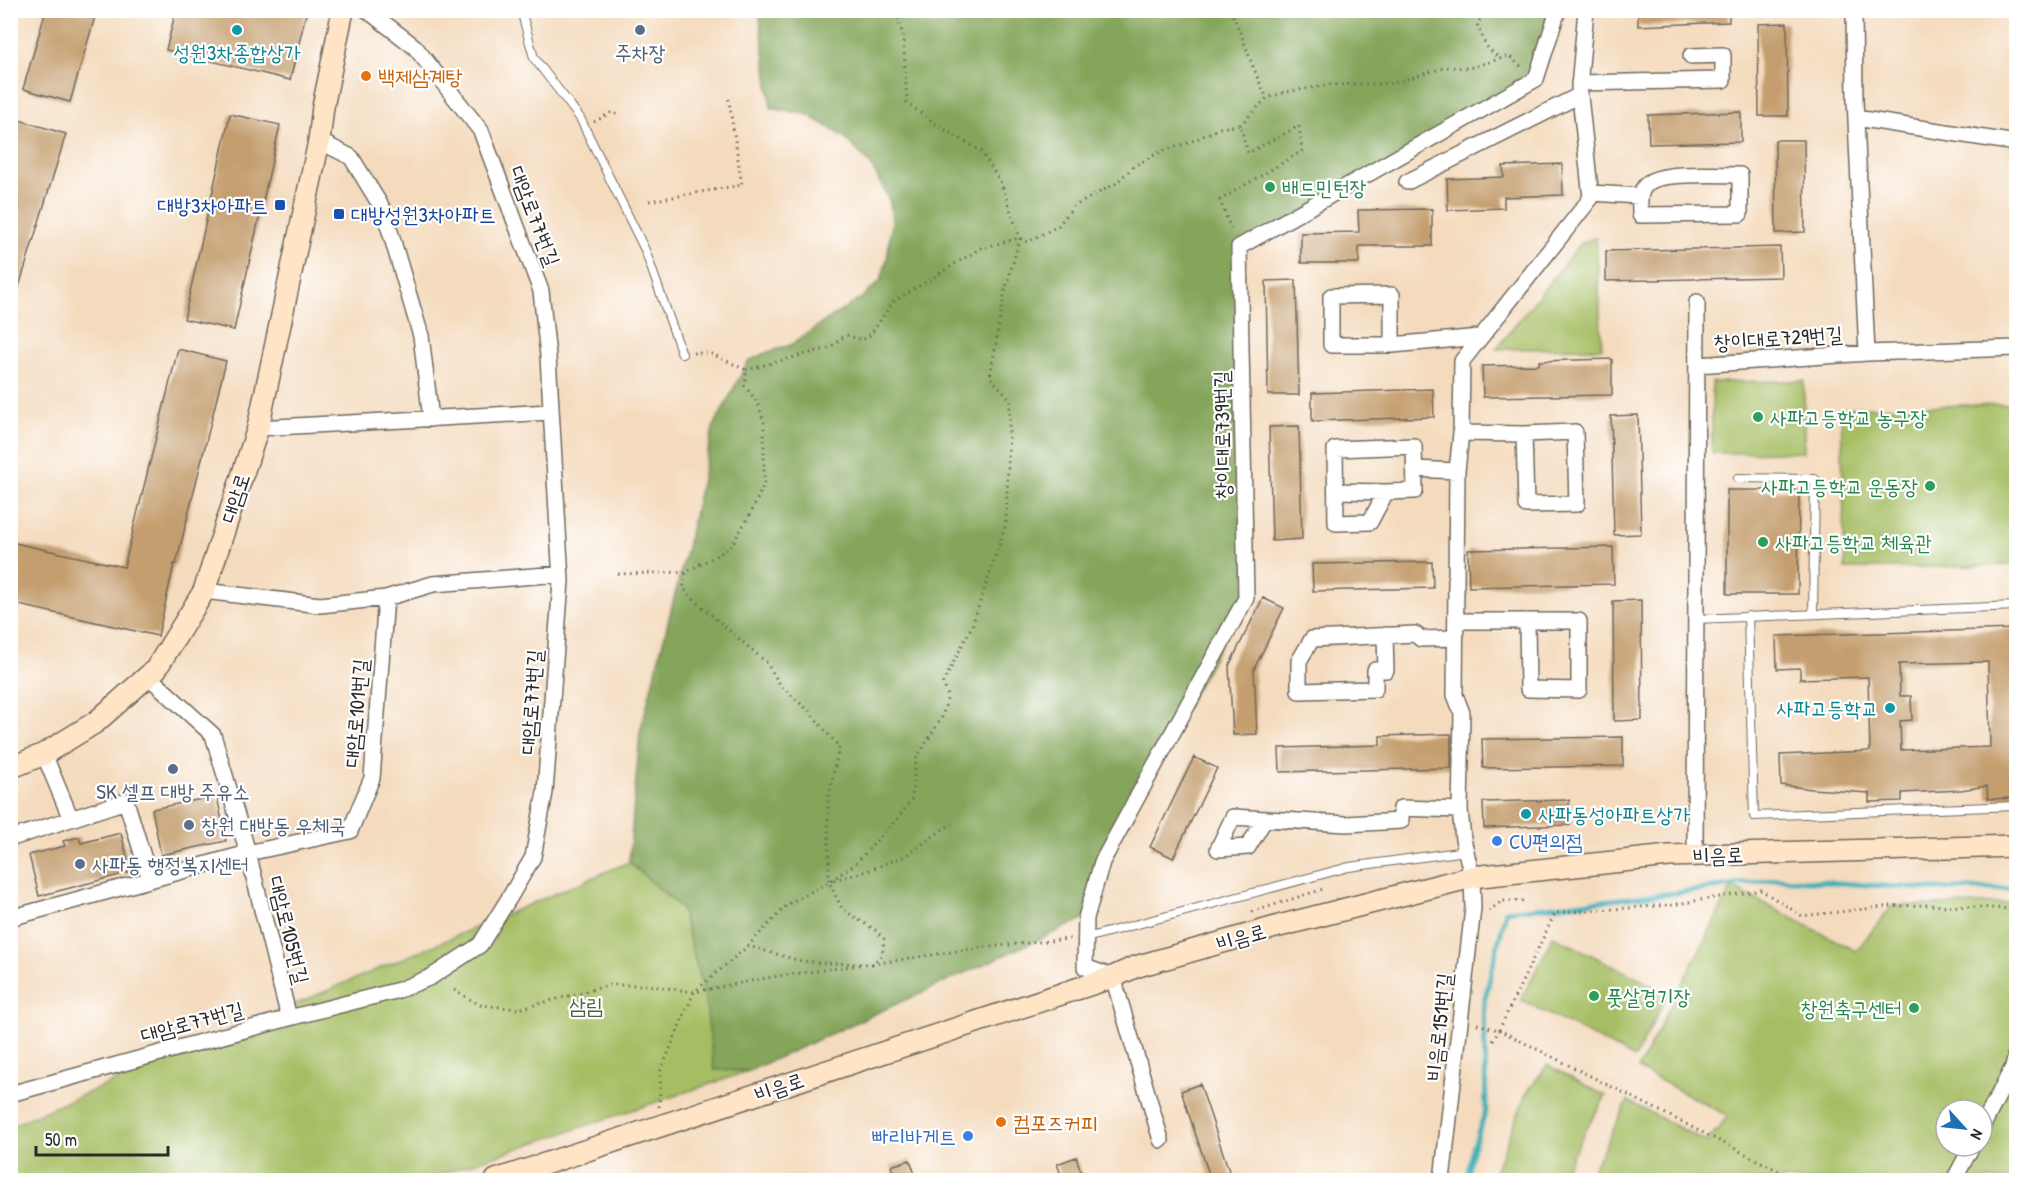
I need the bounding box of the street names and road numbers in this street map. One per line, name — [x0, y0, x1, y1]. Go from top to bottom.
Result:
street label: 대암로77번길 — [503, 162, 567, 270]
street label: 창이대로729번길 — [1712, 319, 1844, 357]
street label: 창이대로739번길 — [1206, 370, 1238, 500]
street label: 대암로 — [213, 469, 257, 527]
street label: 대암로77번길 — [513, 648, 549, 756]
street label: 대암로101번길 — [337, 657, 375, 769]
street label: 비음로 — [1692, 840, 1744, 870]
street label: 대암로105번길 — [262, 873, 316, 987]
street label: 비음로 — [1213, 916, 1269, 958]
street label: 비음로151번길 — [1419, 971, 1459, 1083]
street label: 대암로77번길 — [137, 994, 247, 1050]
street label: 비음로 — [750, 1065, 808, 1109]

